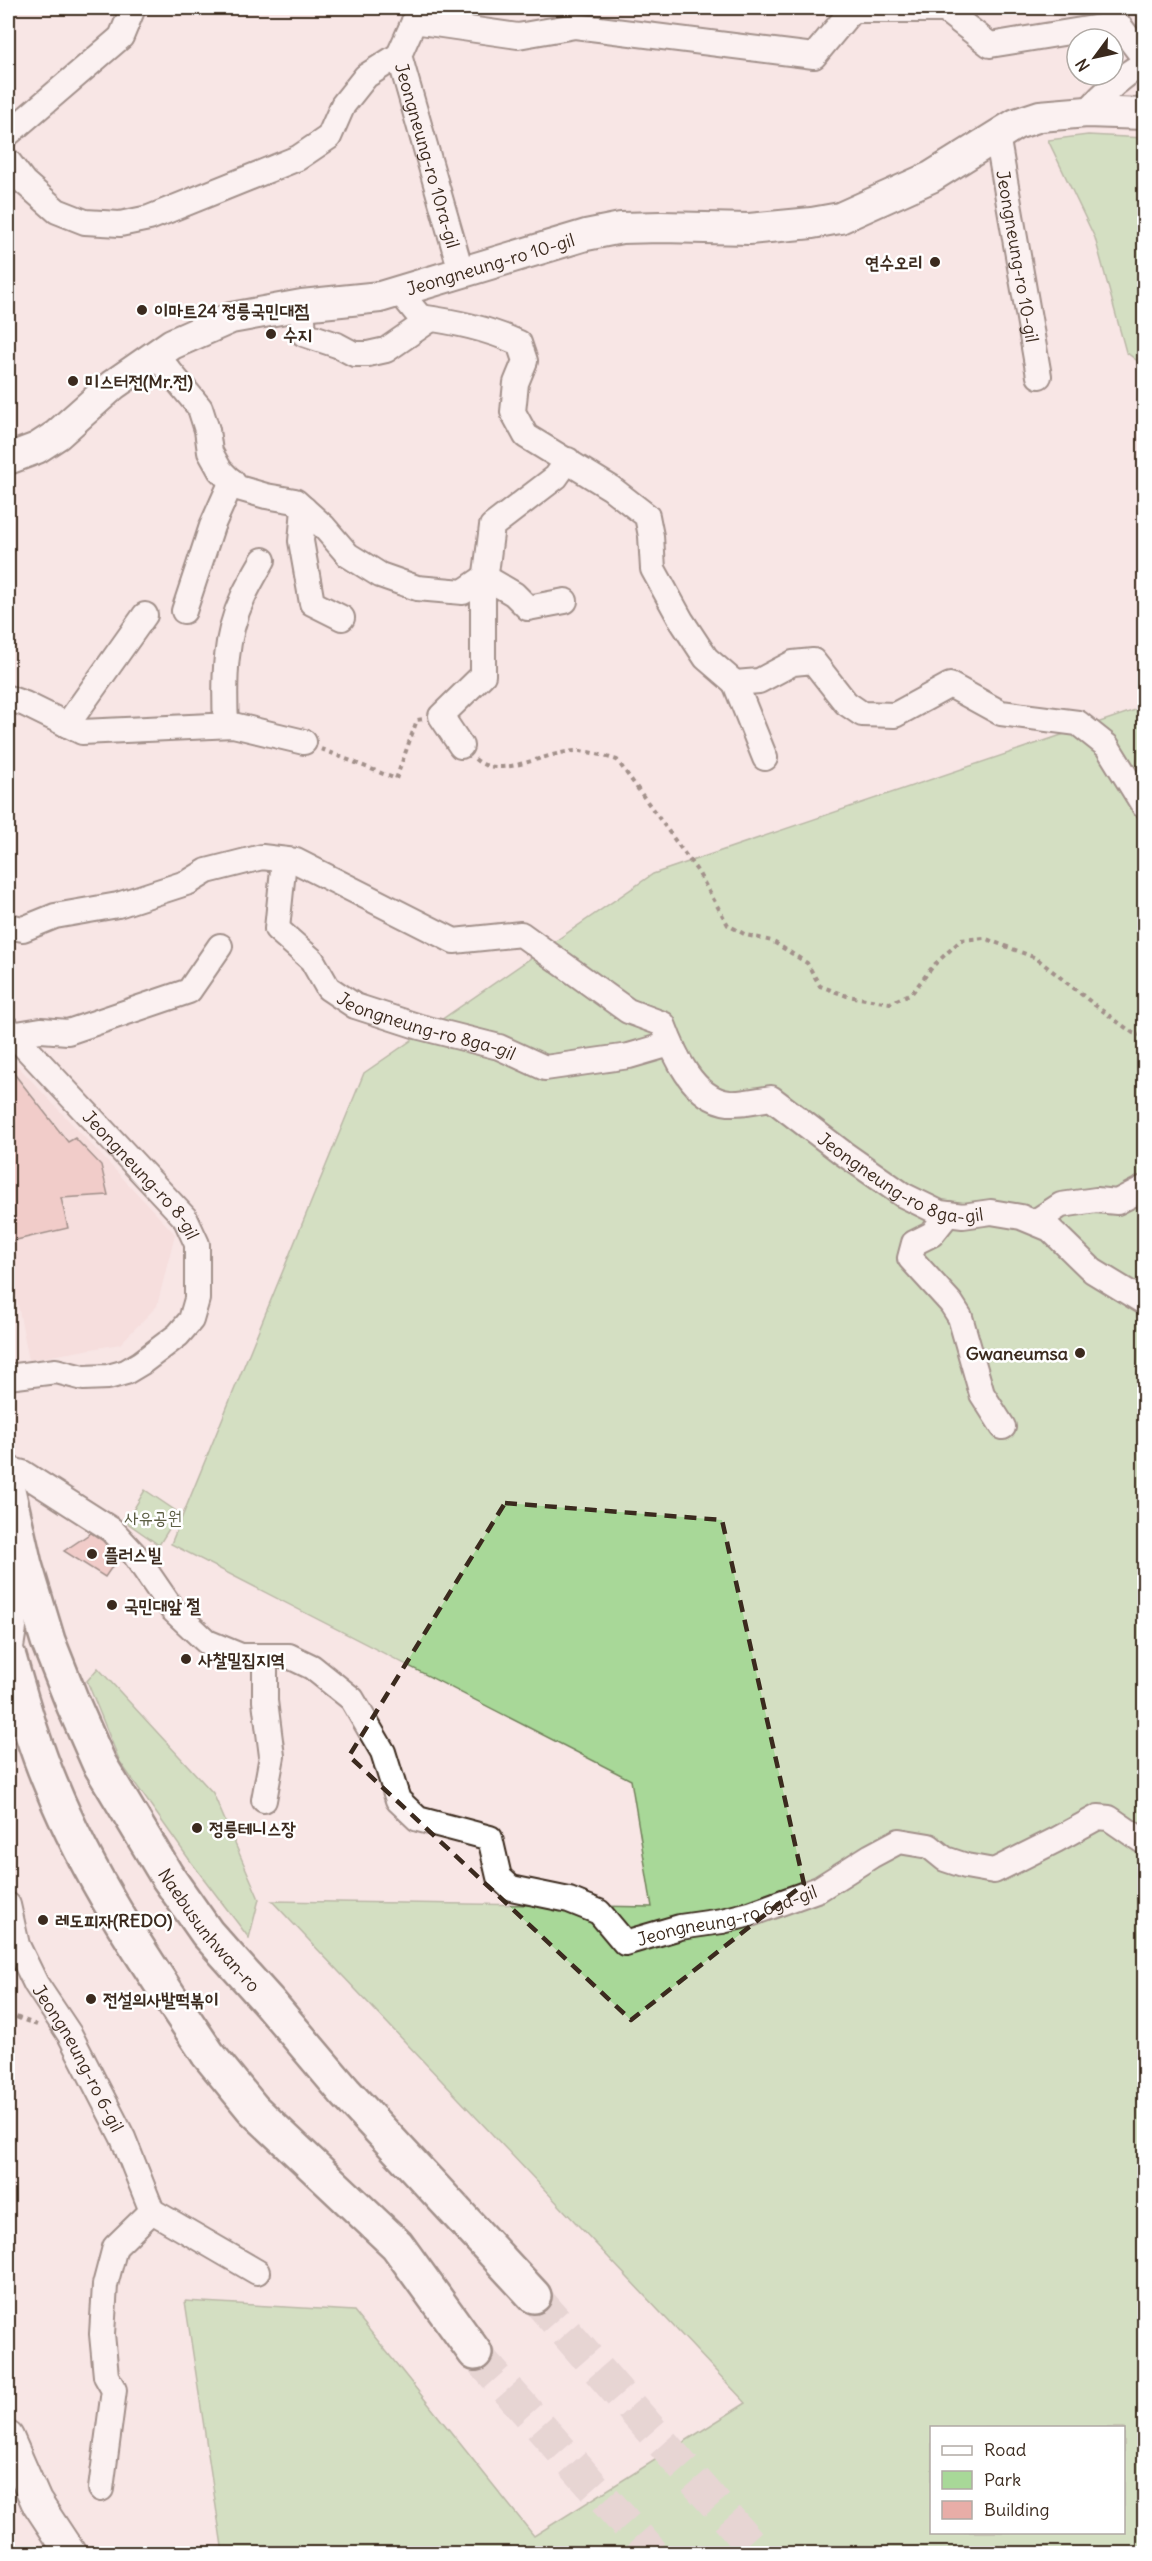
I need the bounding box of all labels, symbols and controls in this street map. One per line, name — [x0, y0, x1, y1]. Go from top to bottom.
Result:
north arrow — [1065, 27, 1125, 87]
text: N — [1071, 55, 1094, 75]
street label: Jeongneung-ro 10ra-gil — [390, 60, 465, 251]
street label: Jeongneung-ro 10-gil — [992, 168, 1044, 344]
street label: Jeongneung-ro 10-gil — [403, 228, 577, 300]
place label: 연수오리 — [865, 251, 923, 274]
marker: 연수오리 — [928, 255, 942, 269]
place label: 이마트24 정릉국민대점 — [154, 299, 309, 322]
marker: 이마트24 정릉국민대점 — [135, 303, 149, 317]
place label: 수지 — [283, 323, 312, 346]
marker: 수지 — [264, 327, 278, 341]
place label: 미스터전(Mr.전) — [85, 370, 193, 393]
marker: 미스터전(Mr.전) — [66, 374, 80, 388]
street label: Jeongneung-ro 8ga-gil — [333, 986, 520, 1065]
street label: Jeongneung-ro 8-gil — [78, 1105, 205, 1243]
street label: Jeongneung-ro 8ga-gil — [814, 1127, 985, 1228]
place label: Gwaneumsa — [966, 1342, 1068, 1365]
marker: Gwaneumsa — [1073, 1346, 1087, 1360]
park label: 사유공원 — [124, 1506, 182, 1529]
place label: 플러스빌 — [104, 1543, 162, 1566]
marker: 플러스빌 — [85, 1547, 99, 1561]
place label: 국민대앞 절 — [124, 1594, 201, 1617]
marker: 국민대앞 절 — [105, 1598, 119, 1612]
place label: 사찰밀집지역 — [198, 1648, 285, 1671]
marker: 사찰밀집지역 — [179, 1652, 193, 1666]
place label: 정릉테니스장 — [209, 1817, 296, 1840]
marker: 정릉테니스장 — [190, 1821, 204, 1835]
street label: Naebusunhwan-ro — [153, 1864, 265, 1996]
street label: Jeongneung-ro 6ga-gil — [634, 1879, 820, 1950]
place label: 레도피자(REDO) — [55, 1909, 173, 1932]
marker: 레도피자(REDO) — [36, 1913, 50, 1927]
street label: Jeongneung-ro 6-gil — [28, 1980, 129, 2136]
place label: 전설의사발떡볶이 — [103, 1988, 219, 2011]
marker: 전설의사발떡볶이 — [84, 1992, 98, 2006]
legend — [930, 2426, 1125, 2534]
text: Road — [984, 2438, 1027, 2461]
text: Park — [984, 2468, 1021, 2491]
text: Building — [984, 2498, 1049, 2521]

